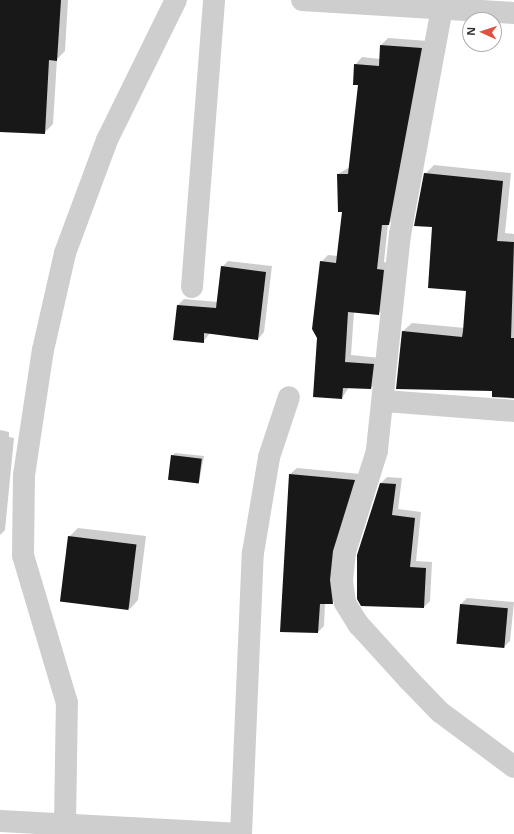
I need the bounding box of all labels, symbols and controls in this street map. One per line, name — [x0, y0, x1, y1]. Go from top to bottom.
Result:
north arrow — [462, 12, 502, 52]
text: N — [463, 27, 478, 36]

